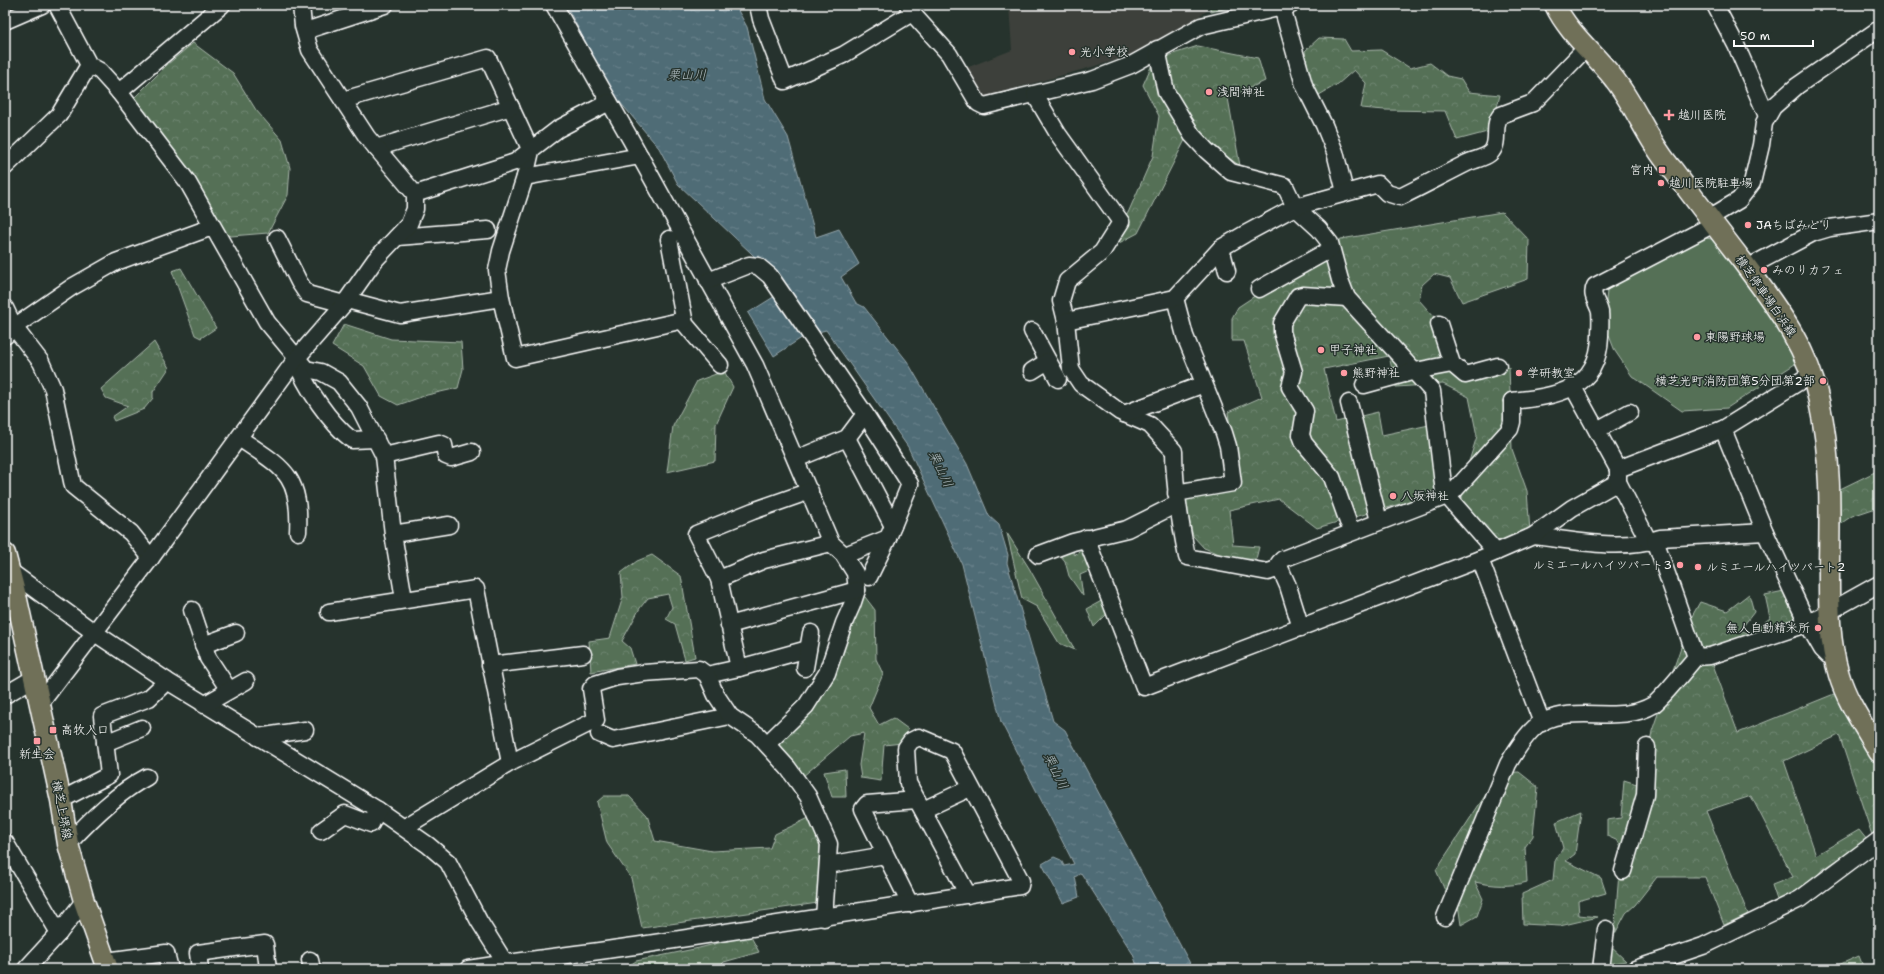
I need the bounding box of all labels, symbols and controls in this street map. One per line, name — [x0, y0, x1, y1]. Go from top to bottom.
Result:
scale bar — [1734, 22, 1813, 48]
text: 50 m — [1740, 28, 1770, 44]
place label: 光小学校 — [1080, 44, 1128, 60]
marker: 光小学校 — [1067, 47, 1077, 57]
water label: 栗山川 — [667, 66, 707, 83]
place label: 浅間神社 — [1217, 84, 1265, 100]
marker: 浅間神社 — [1204, 87, 1214, 97]
place label: 越川医院 — [1678, 107, 1726, 123]
marker: 越川医院 — [1663, 109, 1675, 121]
place label: 宮内 — [1630, 162, 1654, 178]
marker: 宮内 — [1657, 165, 1667, 175]
place label: 越川医院駐車場 — [1669, 175, 1753, 191]
marker: 越川医院駐車場 — [1656, 178, 1666, 188]
place label: JAちばみどり — [1756, 217, 1832, 233]
marker: JAちばみどり — [1743, 220, 1753, 230]
street label: 横芝停車場白浜線 — [1732, 252, 1800, 340]
place label: みのりカフェ — [1772, 262, 1844, 278]
marker: みのりカフェ — [1759, 265, 1769, 275]
place label: 東陽野球場 — [1705, 329, 1765, 345]
marker: 東陽野球場 — [1692, 332, 1702, 342]
place label: 甲子神社 — [1329, 342, 1377, 358]
marker: 甲子神社 — [1316, 345, 1326, 355]
place label: 熊野神社 — [1352, 365, 1400, 381]
place label: 学研教室 — [1527, 365, 1575, 381]
marker: 熊野神社 — [1339, 368, 1349, 378]
marker: 学研教室 — [1514, 368, 1524, 378]
place label: 横芝光町消防団第5分団第2部 — [1655, 373, 1815, 389]
marker: 横芝光町消防団第5分団第2部 — [1818, 376, 1828, 386]
water label: 栗山川 — [925, 448, 957, 490]
place label: 八坂神社 — [1401, 488, 1449, 504]
marker: 八坂神社 — [1388, 491, 1398, 501]
place label: ルミエールハイツパート3 — [1533, 557, 1672, 573]
place label: ルミエールハイツパート2 — [1706, 559, 1845, 575]
marker: ルミエールハイツパート3 — [1675, 560, 1685, 570]
marker: ルミエールハイツパート2 — [1693, 562, 1703, 572]
place label: 無人自動精米所 — [1726, 620, 1810, 636]
marker: 無人自動精米所 — [1813, 623, 1823, 633]
place label: 高牧入口 — [61, 722, 109, 738]
marker: 高牧入口 — [48, 725, 58, 735]
marker: 新生会 — [32, 736, 42, 746]
place label: 新生会 — [19, 746, 55, 762]
water label: 栗山川 — [1040, 750, 1072, 792]
street label: 横芝上堺線 — [48, 779, 76, 841]

